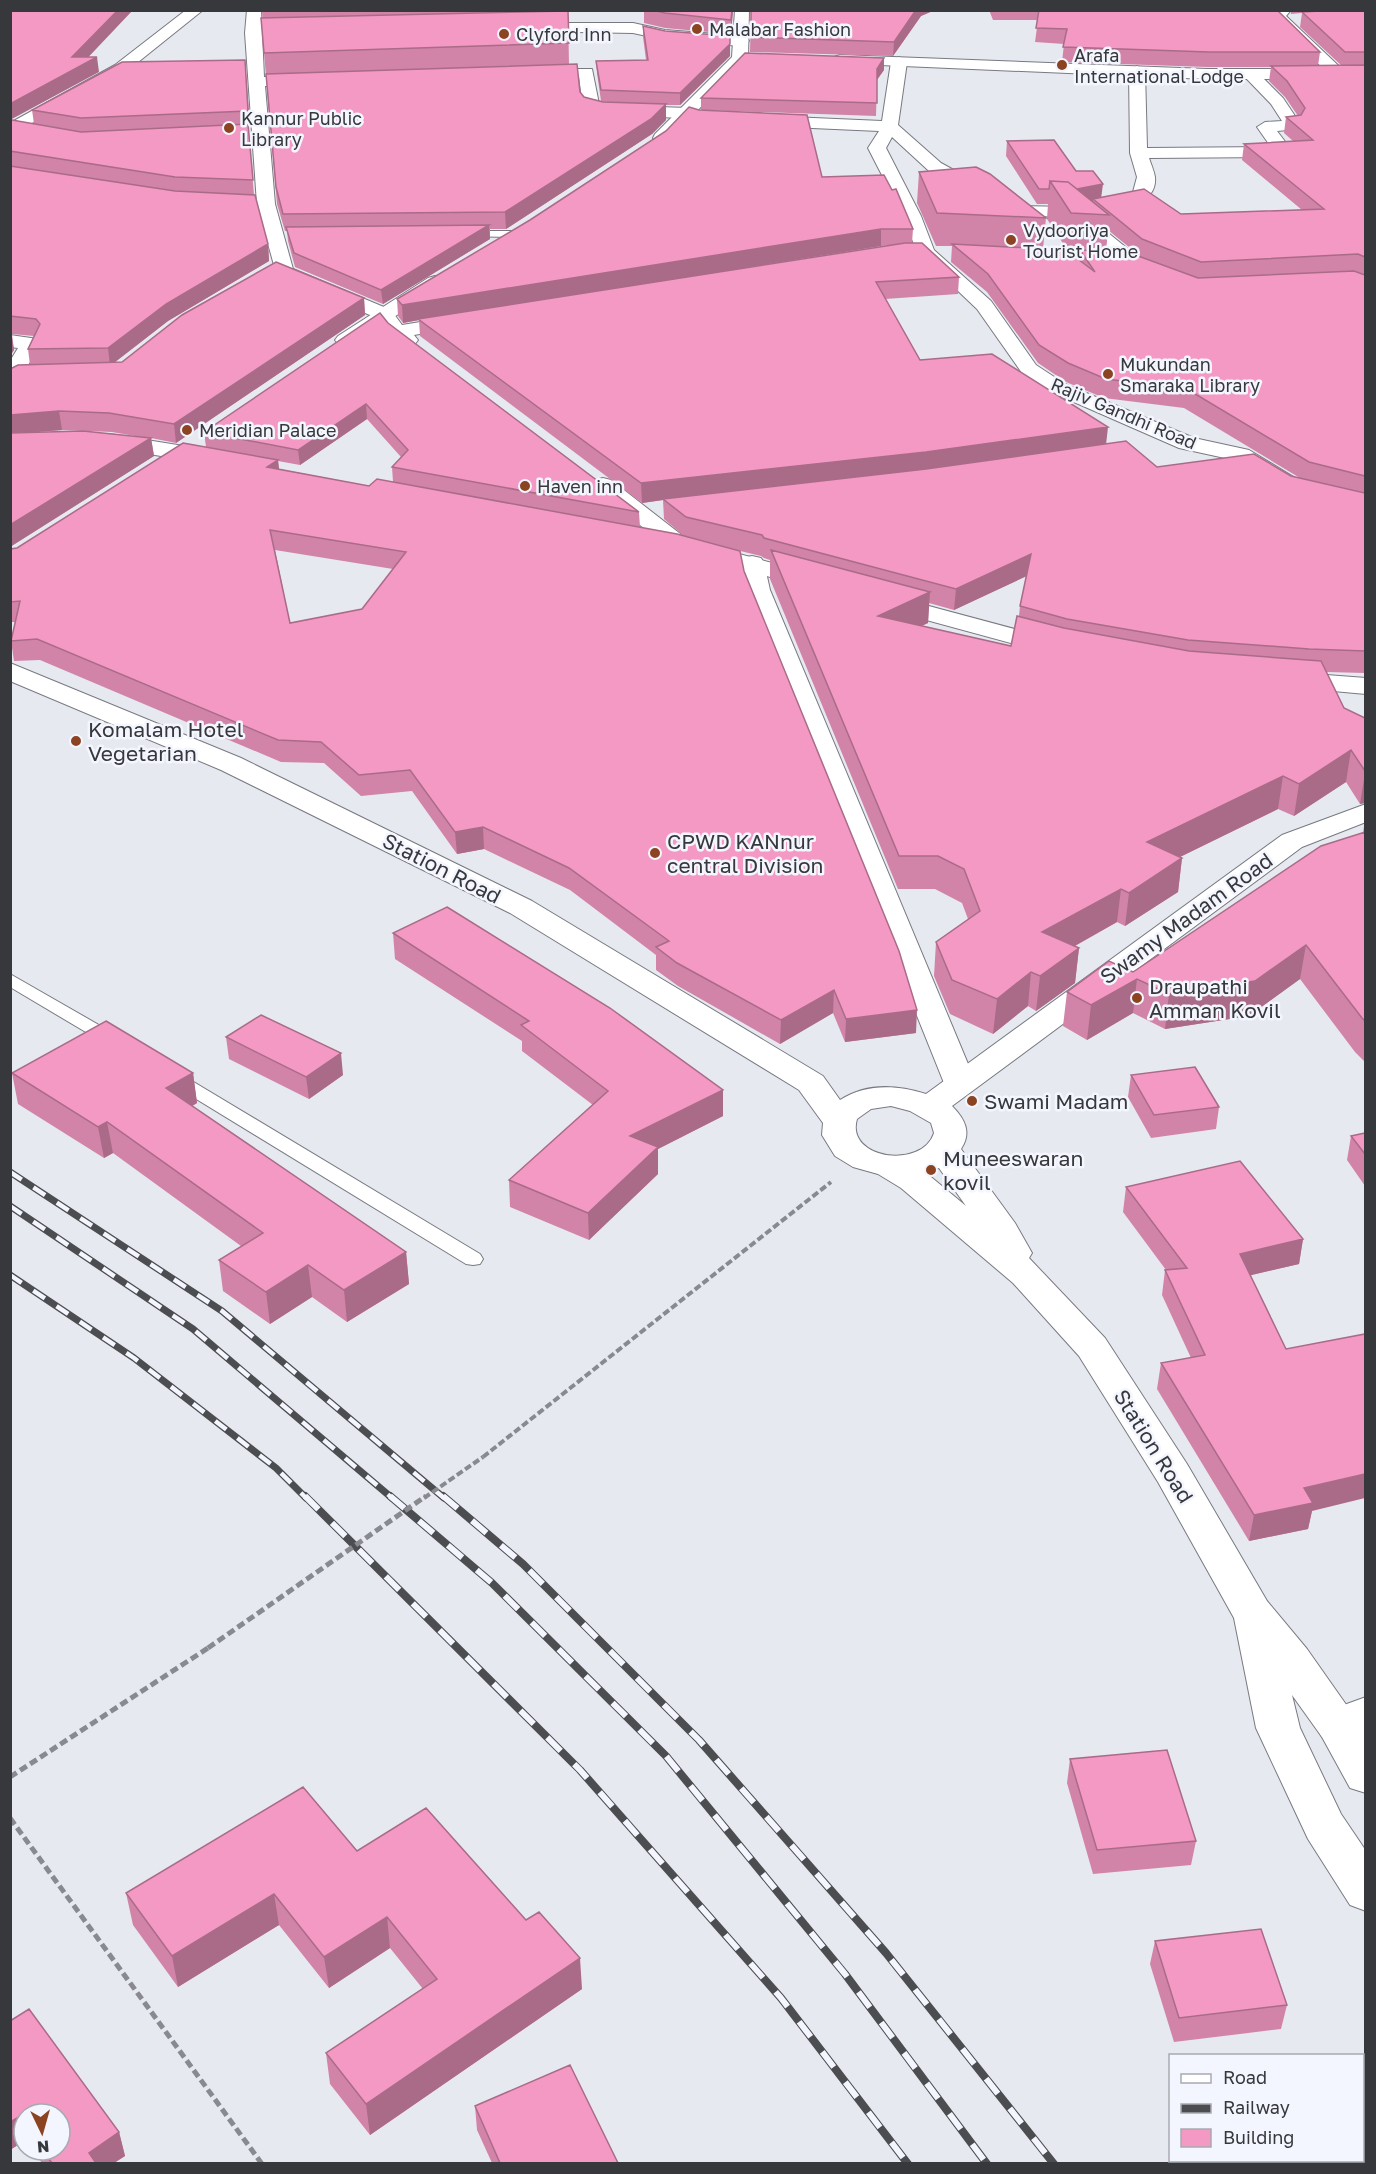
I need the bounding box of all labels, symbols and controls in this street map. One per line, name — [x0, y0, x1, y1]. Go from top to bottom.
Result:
place label: Malabar Fashion — [709, 18, 851, 40]
marker: Malabar Fashion — [690, 22, 704, 36]
place label: Clyford Inn — [516, 23, 611, 45]
marker: Clyford Inn — [497, 27, 511, 41]
place label: Arafa International Lodge — [1074, 44, 1244, 87]
marker: Arafa International Lodge — [1055, 58, 1069, 72]
place label: Kannur Public Library — [241, 107, 362, 150]
marker: Kannur Public Library — [222, 121, 236, 135]
place label: Vydooriya Tourist Home — [1023, 219, 1138, 262]
marker: Vydooriya Tourist Home — [1004, 233, 1018, 247]
place label: Mukundan Smaraka Library — [1120, 353, 1260, 396]
marker: Mukundan Smaraka Library — [1101, 367, 1115, 381]
street label: Rajiv Gandhi Road — [1048, 372, 1200, 454]
place label: Meridian Palace — [199, 419, 336, 441]
marker: Meridian Palace — [180, 423, 194, 437]
place label: Haven inn — [537, 475, 623, 497]
marker: Haven inn — [518, 479, 532, 493]
place label: Komalam Hotel Vegetarian — [88, 716, 243, 766]
marker: Komalam Hotel Vegetarian — [69, 734, 83, 748]
street label: Station Road — [378, 827, 506, 909]
place label: CPWD KANnur central Division — [667, 828, 824, 878]
marker: CPWD KANnur central Division — [648, 846, 662, 860]
street label: Swamy Madam Road — [1095, 847, 1277, 989]
place label: Draupathi Amman Kovil — [1149, 973, 1281, 1023]
marker: Draupathi Amman Kovil — [1130, 991, 1144, 1005]
place label: Swami Madam — [984, 1088, 1128, 1114]
marker: Swami Madam — [965, 1094, 979, 1108]
place label: Muneeswaran kovil — [943, 1145, 1083, 1195]
marker: Muneeswaran kovil — [924, 1163, 938, 1177]
street label: Station Road — [1109, 1384, 1199, 1508]
legend — [1169, 2054, 1364, 2162]
text: Road — [1223, 2066, 1267, 2088]
text: Railway — [1223, 2096, 1290, 2118]
north arrow — [12, 2102, 72, 2162]
text: Building — [1223, 2126, 1294, 2148]
text: N — [36, 2136, 50, 2157]

